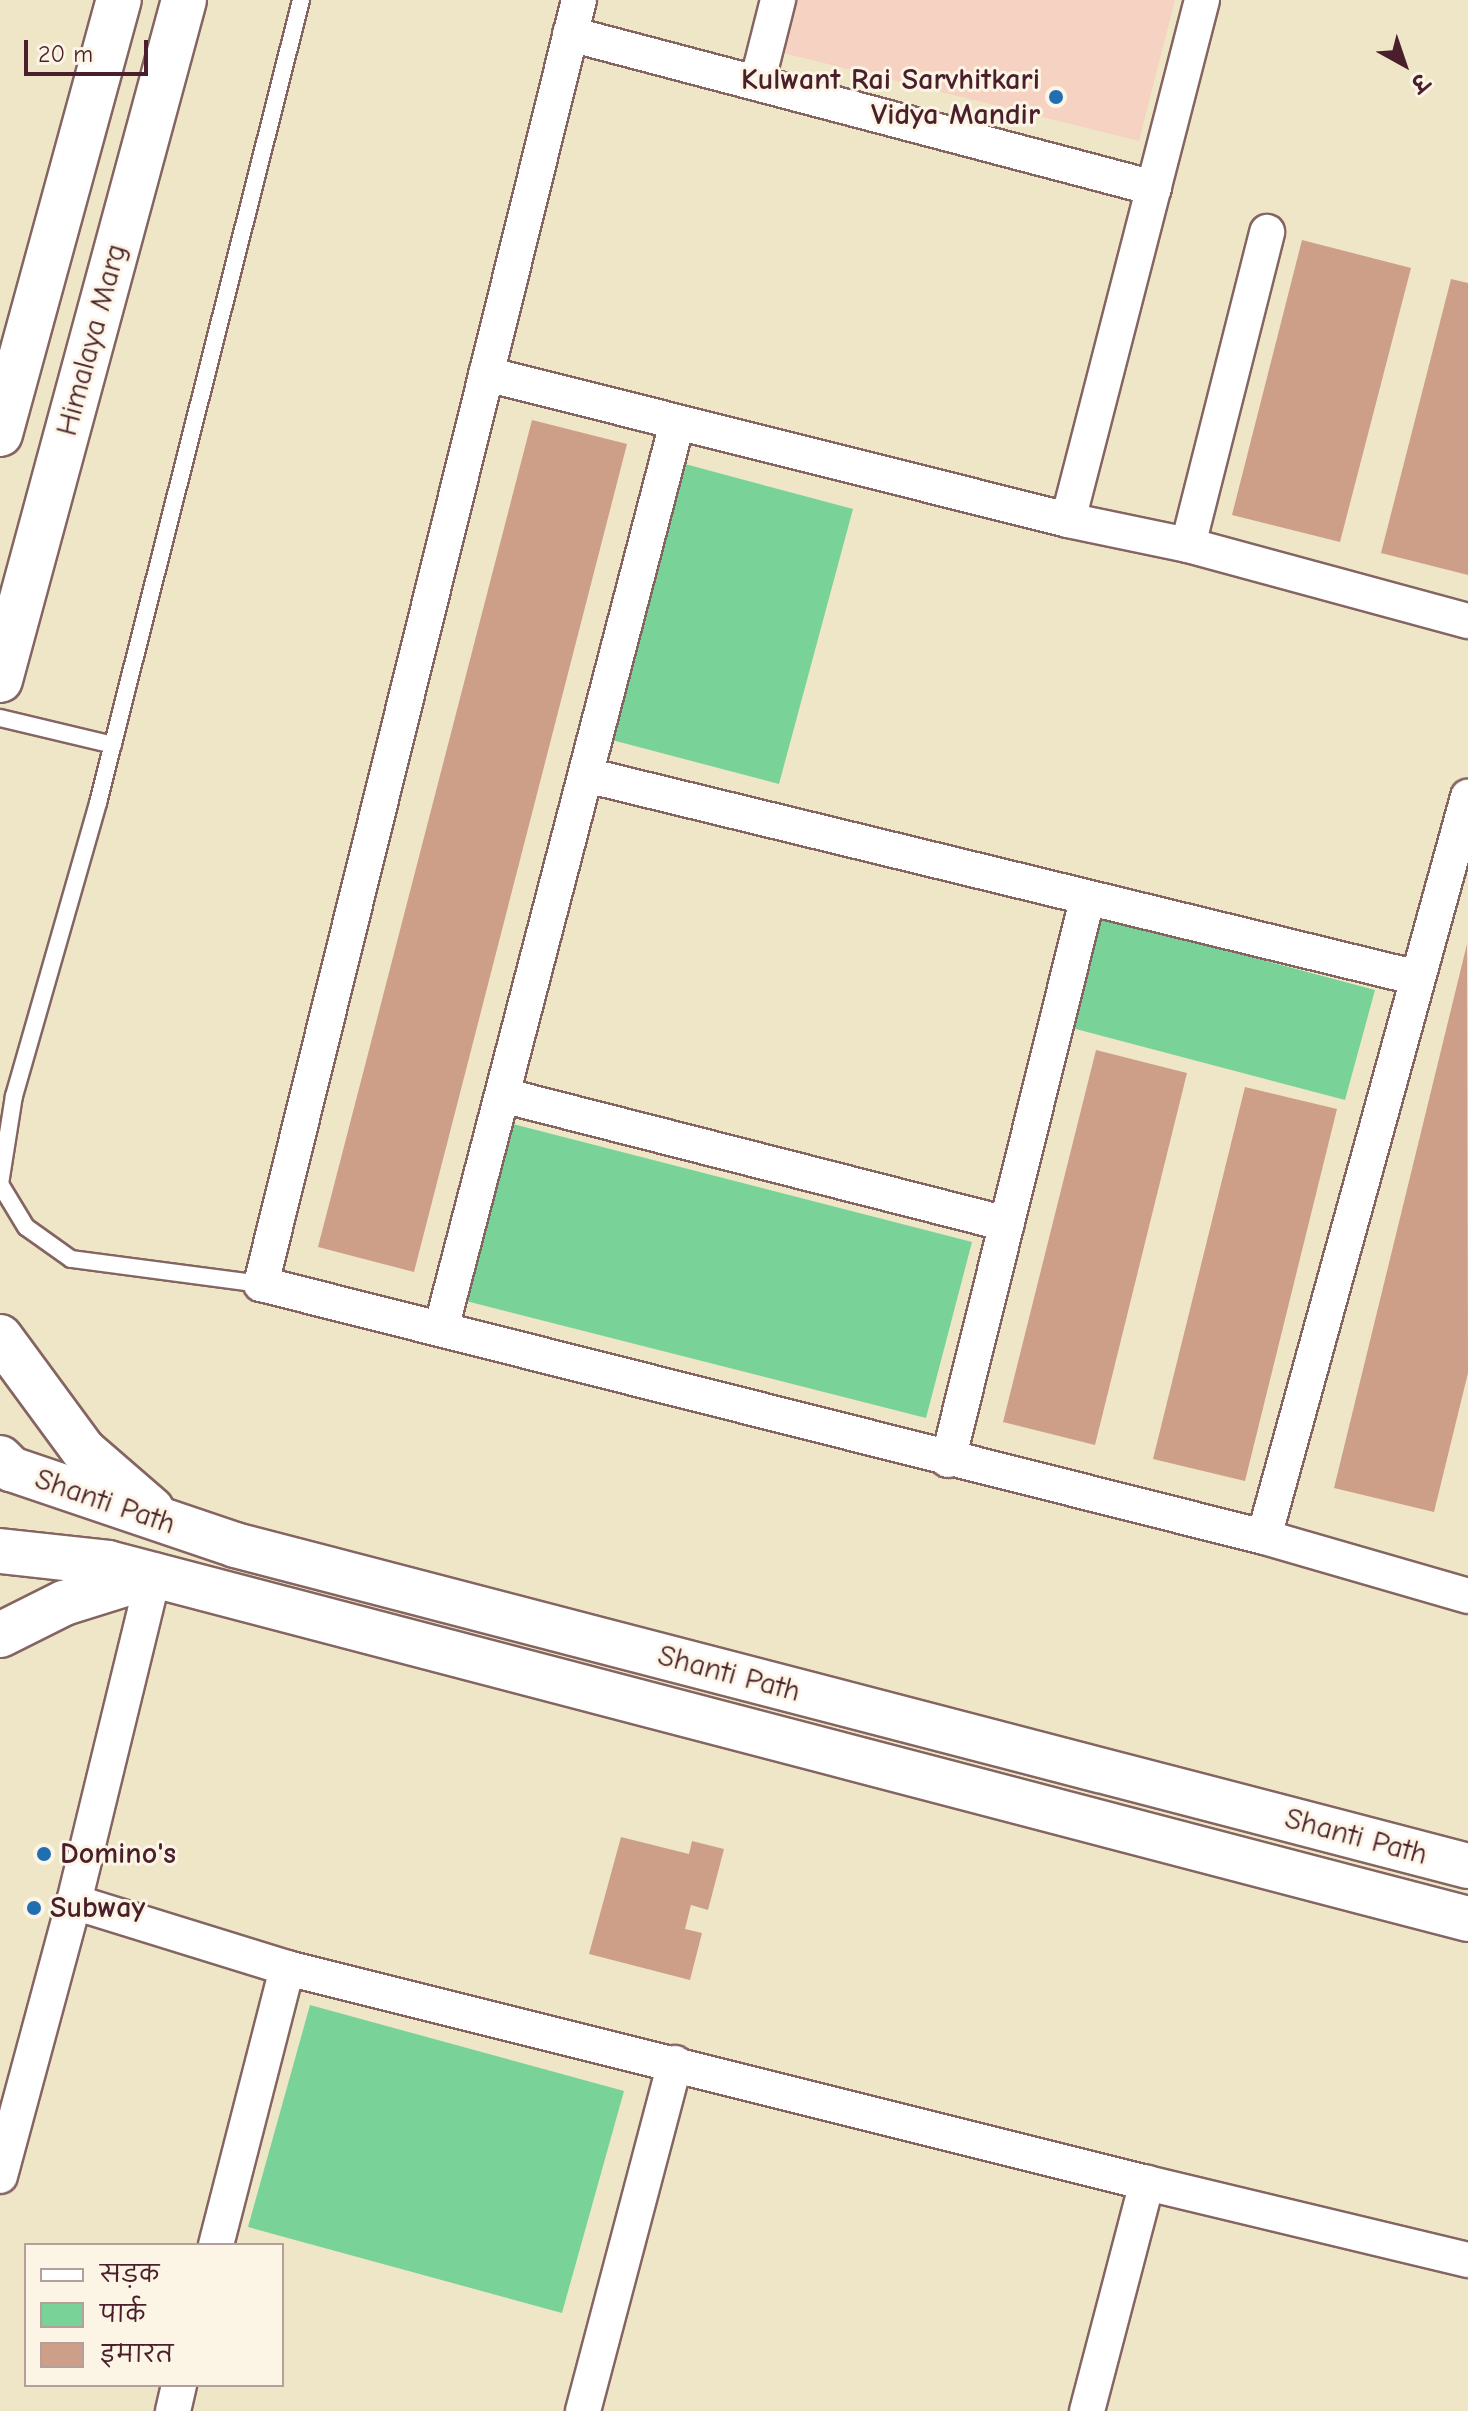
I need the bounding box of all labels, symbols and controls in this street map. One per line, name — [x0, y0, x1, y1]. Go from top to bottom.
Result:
scale bar — [28, 24, 152, 74]
north arrow — [1364, 24, 1444, 104]
text: 20 m — [38, 40, 93, 68]
place label: Kulwant Rai Sarvhitkari Vidya Mandir — [741, 62, 1040, 132]
text: उ — [1405, 68, 1433, 97]
marker: Kulwant Rai Sarvhitkari Vidya Mandir — [1047, 88, 1065, 106]
street label: Himalaya Marg — [49, 240, 135, 440]
street label: Shanti Path — [30, 1461, 180, 1543]
street label: Shanti Path — [654, 1638, 804, 1710]
street label: Shanti Path — [1281, 1801, 1431, 1873]
place label: Domino's — [60, 1836, 176, 1872]
marker: Domino's — [35, 1845, 53, 1863]
place label: Subway — [50, 1890, 145, 1926]
marker: Subway — [25, 1899, 43, 1917]
legend — [24, 2243, 284, 2387]
text: सड़क — [100, 2260, 159, 2288]
text: पार्क — [100, 2300, 145, 2328]
text: इमारत — [100, 2340, 173, 2368]

